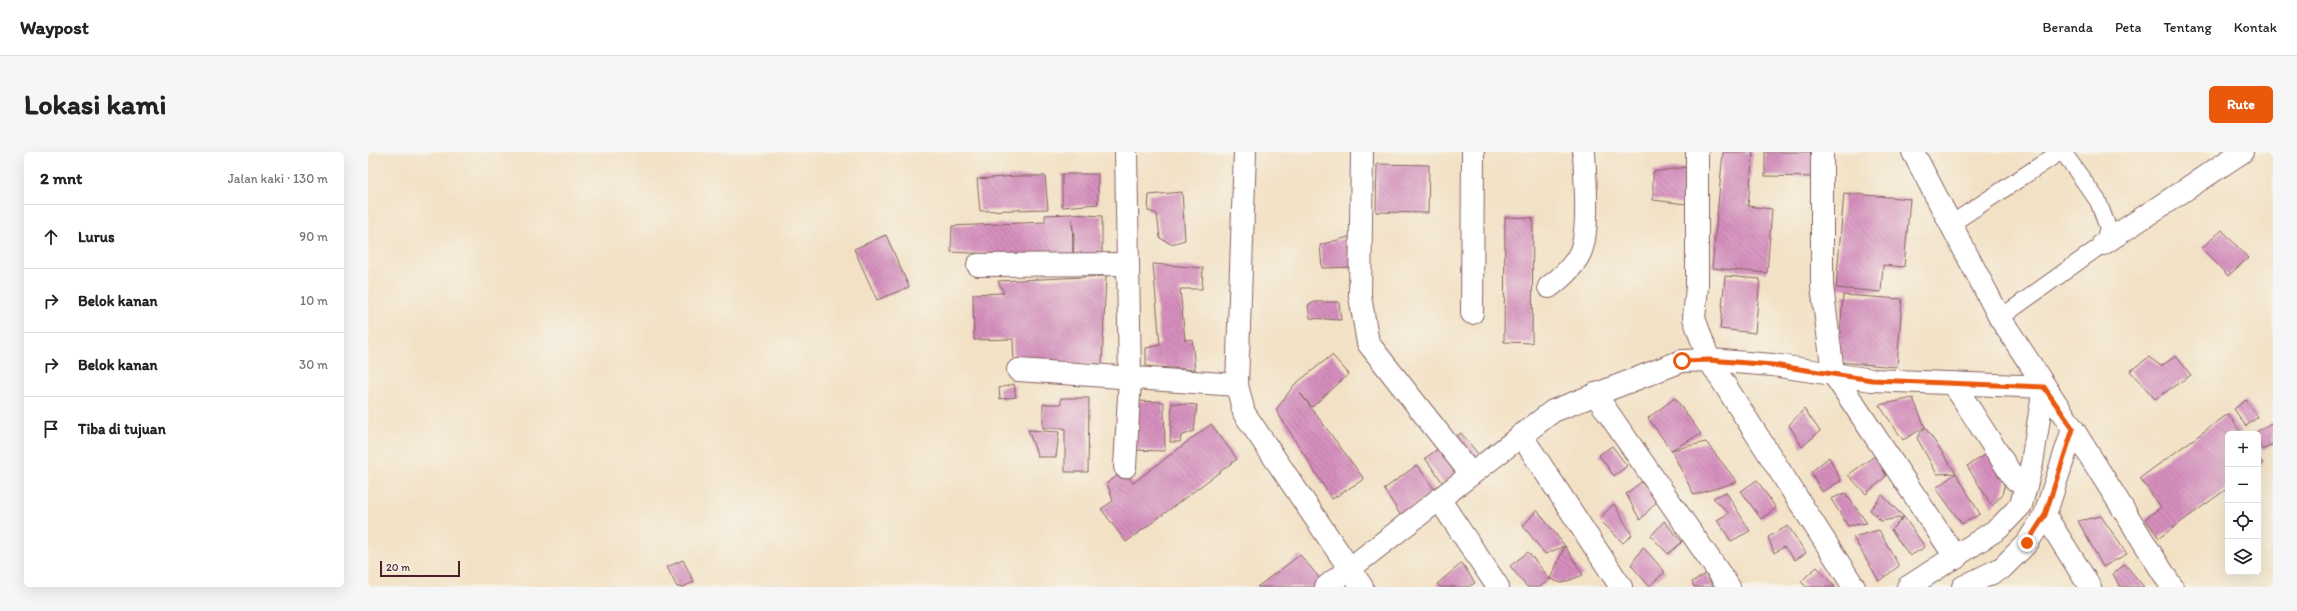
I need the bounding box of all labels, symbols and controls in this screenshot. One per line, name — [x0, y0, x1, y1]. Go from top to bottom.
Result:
text: Waypost — [20, 16, 89, 39]
text: Beranda — [2042, 19, 2093, 36]
text: Peta — [2115, 19, 2141, 36]
text: Tentang — [2163, 19, 2212, 36]
text: Kontak — [2234, 19, 2277, 36]
button: Rute — [2209, 86, 2273, 123]
text: Lokasi kami — [24, 87, 166, 121]
text: 2 mnt — [40, 168, 83, 188]
text: Jalan kaki · 130 m — [228, 171, 328, 186]
icon: ahead — [40, 226, 62, 248]
text: Lurus — [78, 228, 115, 246]
text: 90 m — [299, 229, 328, 244]
icon: right — [40, 290, 62, 312]
text: Belok kanan — [78, 292, 158, 310]
text: 10 m — [300, 293, 328, 308]
route start — [1673, 352, 1691, 370]
icon: right — [40, 354, 62, 376]
text: Belok kanan — [78, 356, 158, 374]
text: 30 m — [299, 357, 328, 372]
icon: arrive — [40, 418, 62, 440]
text: Tiba di tujuan — [78, 420, 166, 438]
map controls — [2225, 431, 2261, 575]
button: + — [2225, 431, 2261, 467]
button: − — [2225, 467, 2261, 503]
button: locate — [2225, 503, 2261, 539]
route end — [2018, 534, 2036, 552]
button: layers — [2225, 539, 2261, 575]
scale bar — [380, 559, 460, 578]
text: 20 m — [386, 561, 410, 574]

